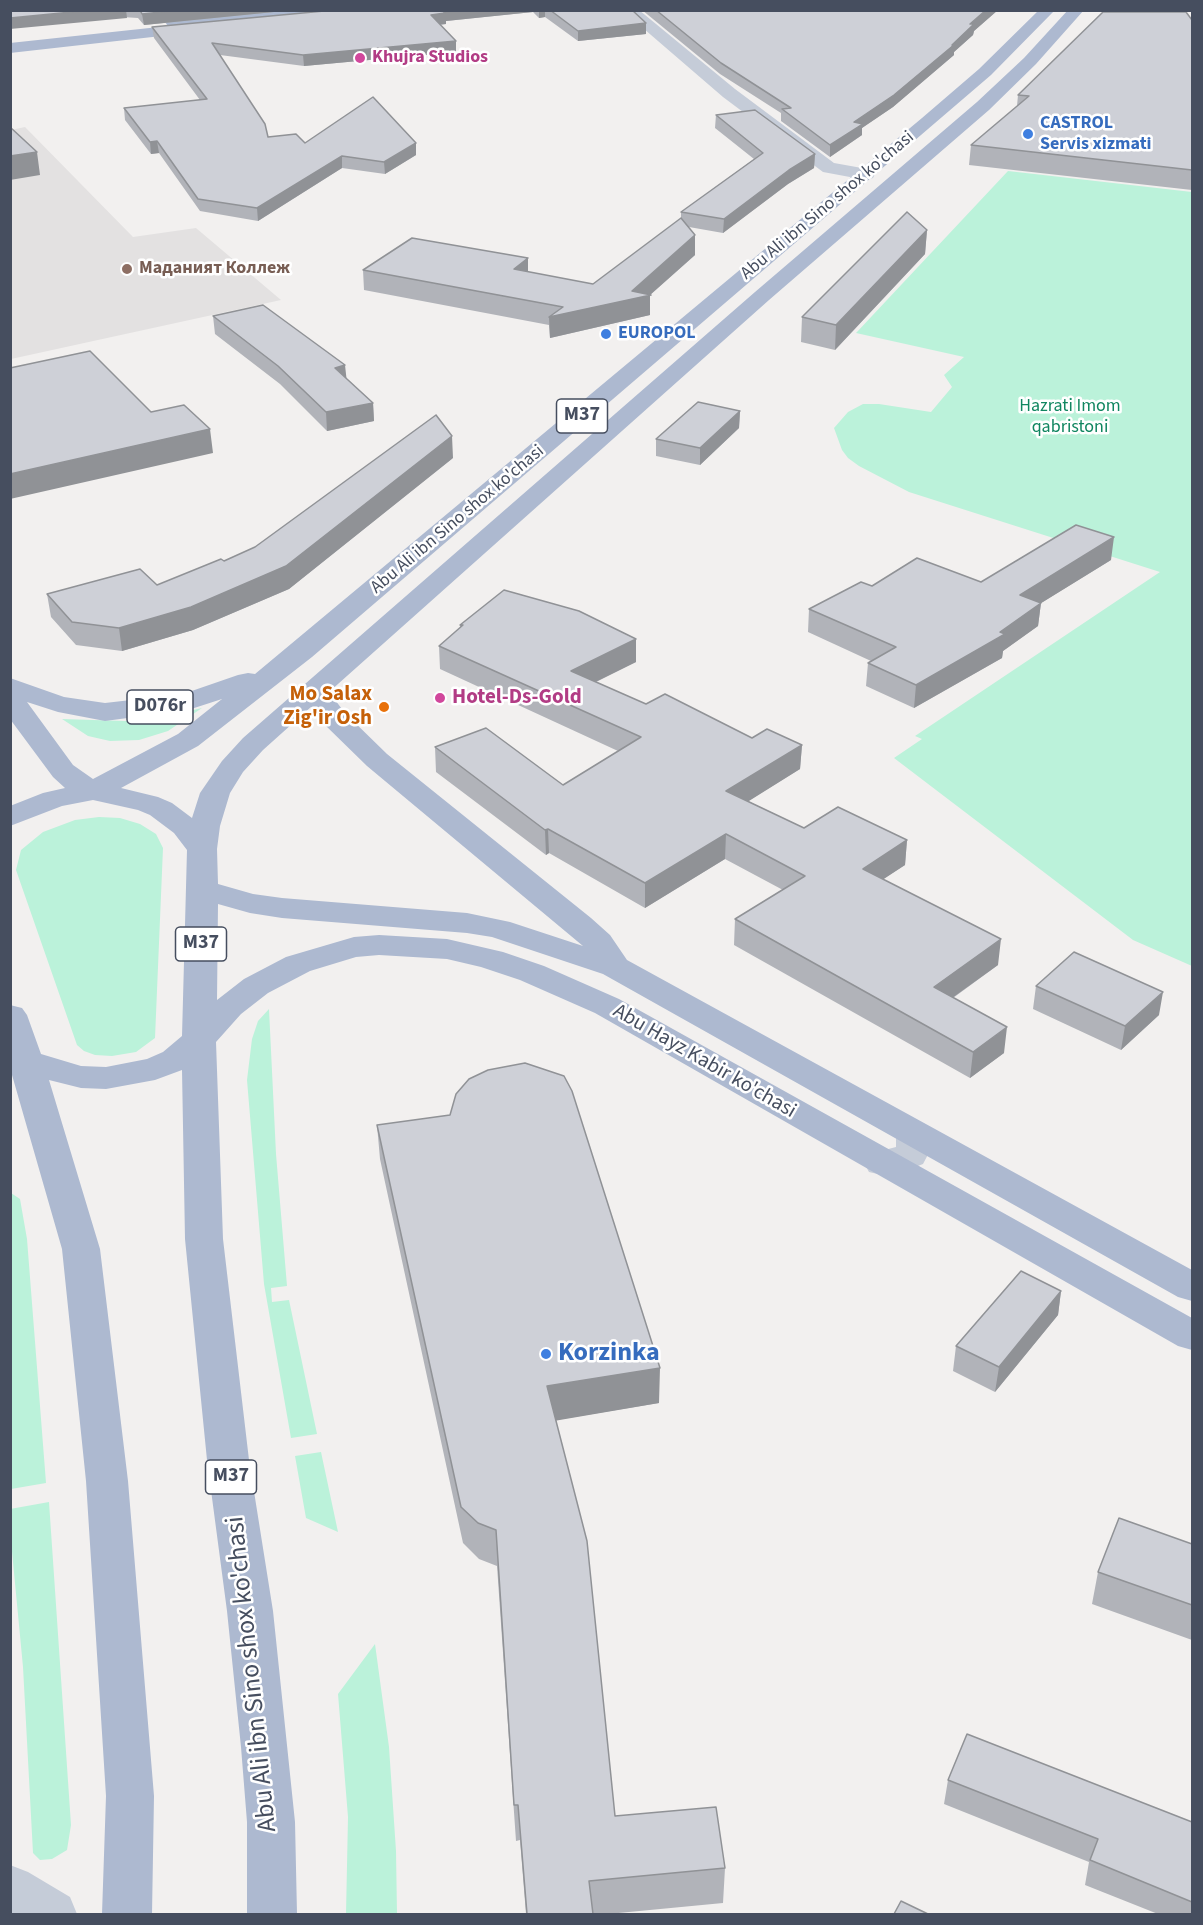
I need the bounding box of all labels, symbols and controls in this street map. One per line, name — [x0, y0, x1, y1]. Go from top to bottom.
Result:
place label: Khujra Studios — [372, 47, 488, 69]
marker: Khujra Studios — [353, 51, 367, 65]
place label: CASTROL Servis xizmati — [1040, 113, 1152, 156]
street label: Abu Ali ibn Sino shox ko'chasi — [737, 127, 919, 285]
marker: CASTROL Servis xizmati — [1021, 127, 1035, 141]
place label: Маданият Коллеж — [139, 258, 290, 280]
marker: Маданият Коллеж — [120, 262, 134, 276]
place label: EUROPOL — [618, 323, 696, 345]
marker: EUROPOL — [599, 327, 613, 341]
park label: Hazrati Imom qabristoni — [1019, 396, 1121, 438]
road number: M37 — [556, 399, 608, 433]
street label: Abu Ali ibn Sino shox ko'chasi — [367, 441, 549, 599]
place label: Mo Salax Zig'ir Osh — [283, 682, 372, 732]
place label: Hotel-Ds-Gold — [452, 685, 582, 711]
road number: D076r — [127, 690, 193, 724]
marker: Hotel-Ds-Gold — [433, 691, 447, 705]
marker: Mo Salax Zig'ir Osh — [377, 700, 391, 714]
road number: M37 — [176, 927, 226, 961]
street label: Abu Hayz Kabir ko'chasi — [608, 999, 800, 1125]
place label: Korzinka — [558, 1338, 660, 1370]
marker: Korzinka — [539, 1347, 553, 1361]
road number: M37 — [206, 1460, 256, 1494]
street label: Abu Ali ibn Sino shox ko'chasi — [221, 1514, 285, 1834]

